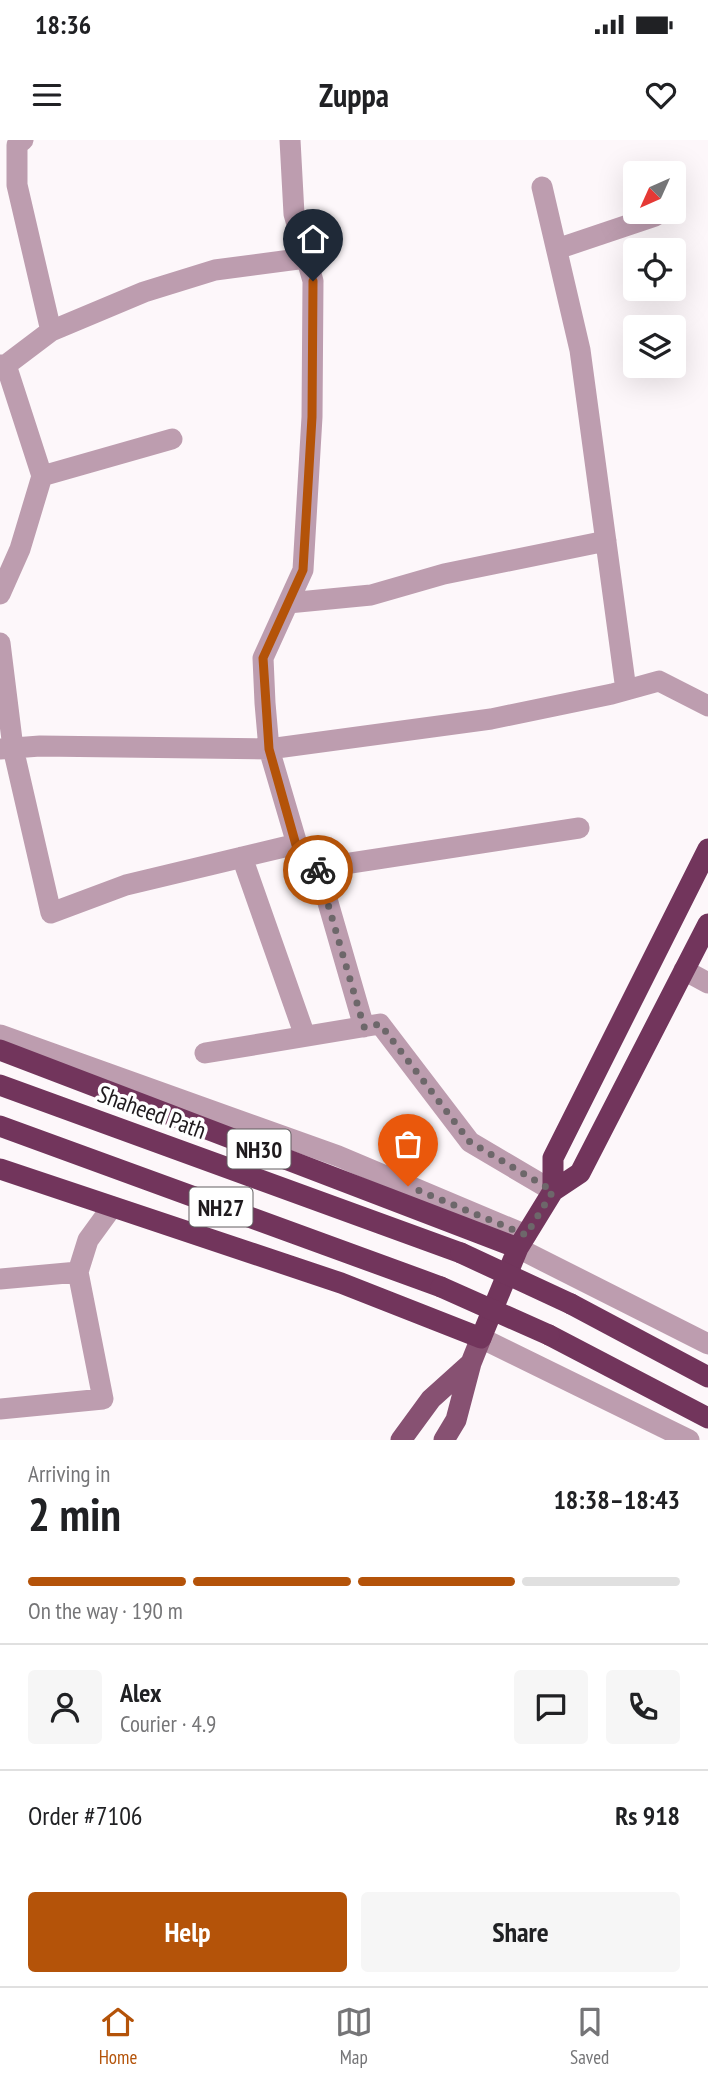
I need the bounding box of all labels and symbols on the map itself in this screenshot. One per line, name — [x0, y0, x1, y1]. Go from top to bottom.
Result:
north arrow — [623, 161, 686, 224]
pin — [283, 209, 343, 281]
courier — [283, 835, 353, 905]
street label: Shaheed Path — [94, 1078, 210, 1146]
pin — [378, 1114, 438, 1186]
road number: NH30 — [228, 1130, 290, 1168]
road number: NH27 — [190, 1188, 252, 1226]

